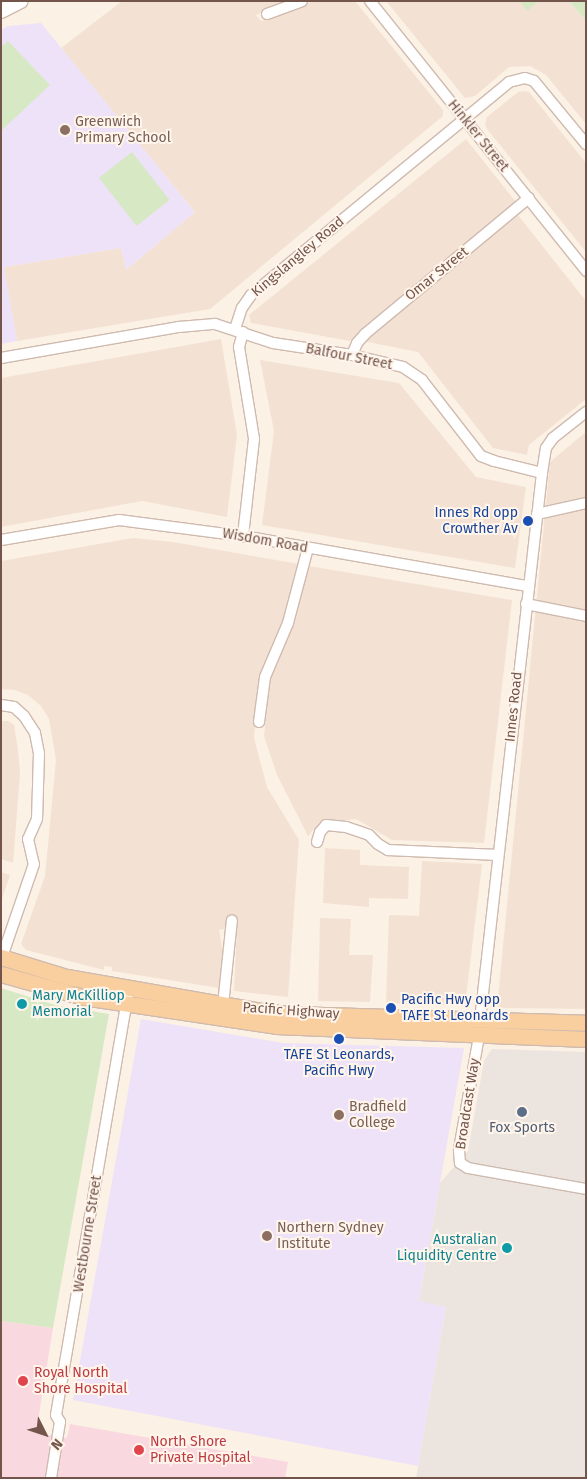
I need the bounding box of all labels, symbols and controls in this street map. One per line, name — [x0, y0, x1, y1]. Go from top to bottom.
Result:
street label: Hinkler Street — [444, 97, 512, 175]
place label: Greenwich Primary School — [75, 114, 171, 146]
marker: Greenwich Primary School — [59, 124, 71, 136]
street label: Kingslangley Road — [248, 213, 348, 301]
street label: Omar Street — [402, 243, 472, 305]
street label: Balfour Street — [304, 340, 394, 374]
place label: Innes Rd opp Crowther Av — [434, 505, 518, 538]
marker: Innes Rd opp Crowther Av — [522, 515, 534, 527]
street label: Wisdom Road — [221, 525, 309, 557]
street label: Innes Road — [502, 671, 526, 743]
place label: Mary McKilliop Memorial — [32, 988, 125, 1020]
place label: Pacific Hwy opp TAFE St Leonards — [401, 992, 508, 1024]
marker: Mary McKilliop Memorial — [16, 998, 28, 1010]
street label: Pacific Highway — [242, 999, 340, 1023]
marker: Pacific Hwy opp TAFE St Leonards — [385, 1002, 397, 1014]
marker: TAFE St Leonards, Pacific Hwy — [333, 1033, 345, 1045]
place label: TAFE St Leonards, Pacific Hwy — [284, 1047, 394, 1080]
street label: Broadcast Way — [452, 1057, 484, 1151]
place label: Bradfield College — [349, 1099, 406, 1132]
marker: Fox Sports — [516, 1106, 528, 1118]
marker: Bradfield College — [333, 1109, 345, 1121]
place label: Fox Sports — [489, 1120, 555, 1136]
street label: Westbourne Street — [70, 1174, 106, 1294]
place label: Northern Sydney Institute — [277, 1220, 384, 1252]
marker: Northern Sydney Institute — [261, 1230, 273, 1242]
place label: Australian Liquidity Centre — [397, 1232, 497, 1264]
marker: Australian Liquidity Centre — [501, 1242, 513, 1254]
place label: Royal North Shore Hospital — [34, 1365, 127, 1398]
marker: Royal North Shore Hospital — [16, 1374, 30, 1388]
north arrow — [20, 1409, 70, 1459]
place label: North Shore Private Hospital — [150, 1434, 251, 1466]
text: N — [47, 1435, 66, 1453]
marker: North Shore Private Hospital — [132, 1443, 146, 1457]

